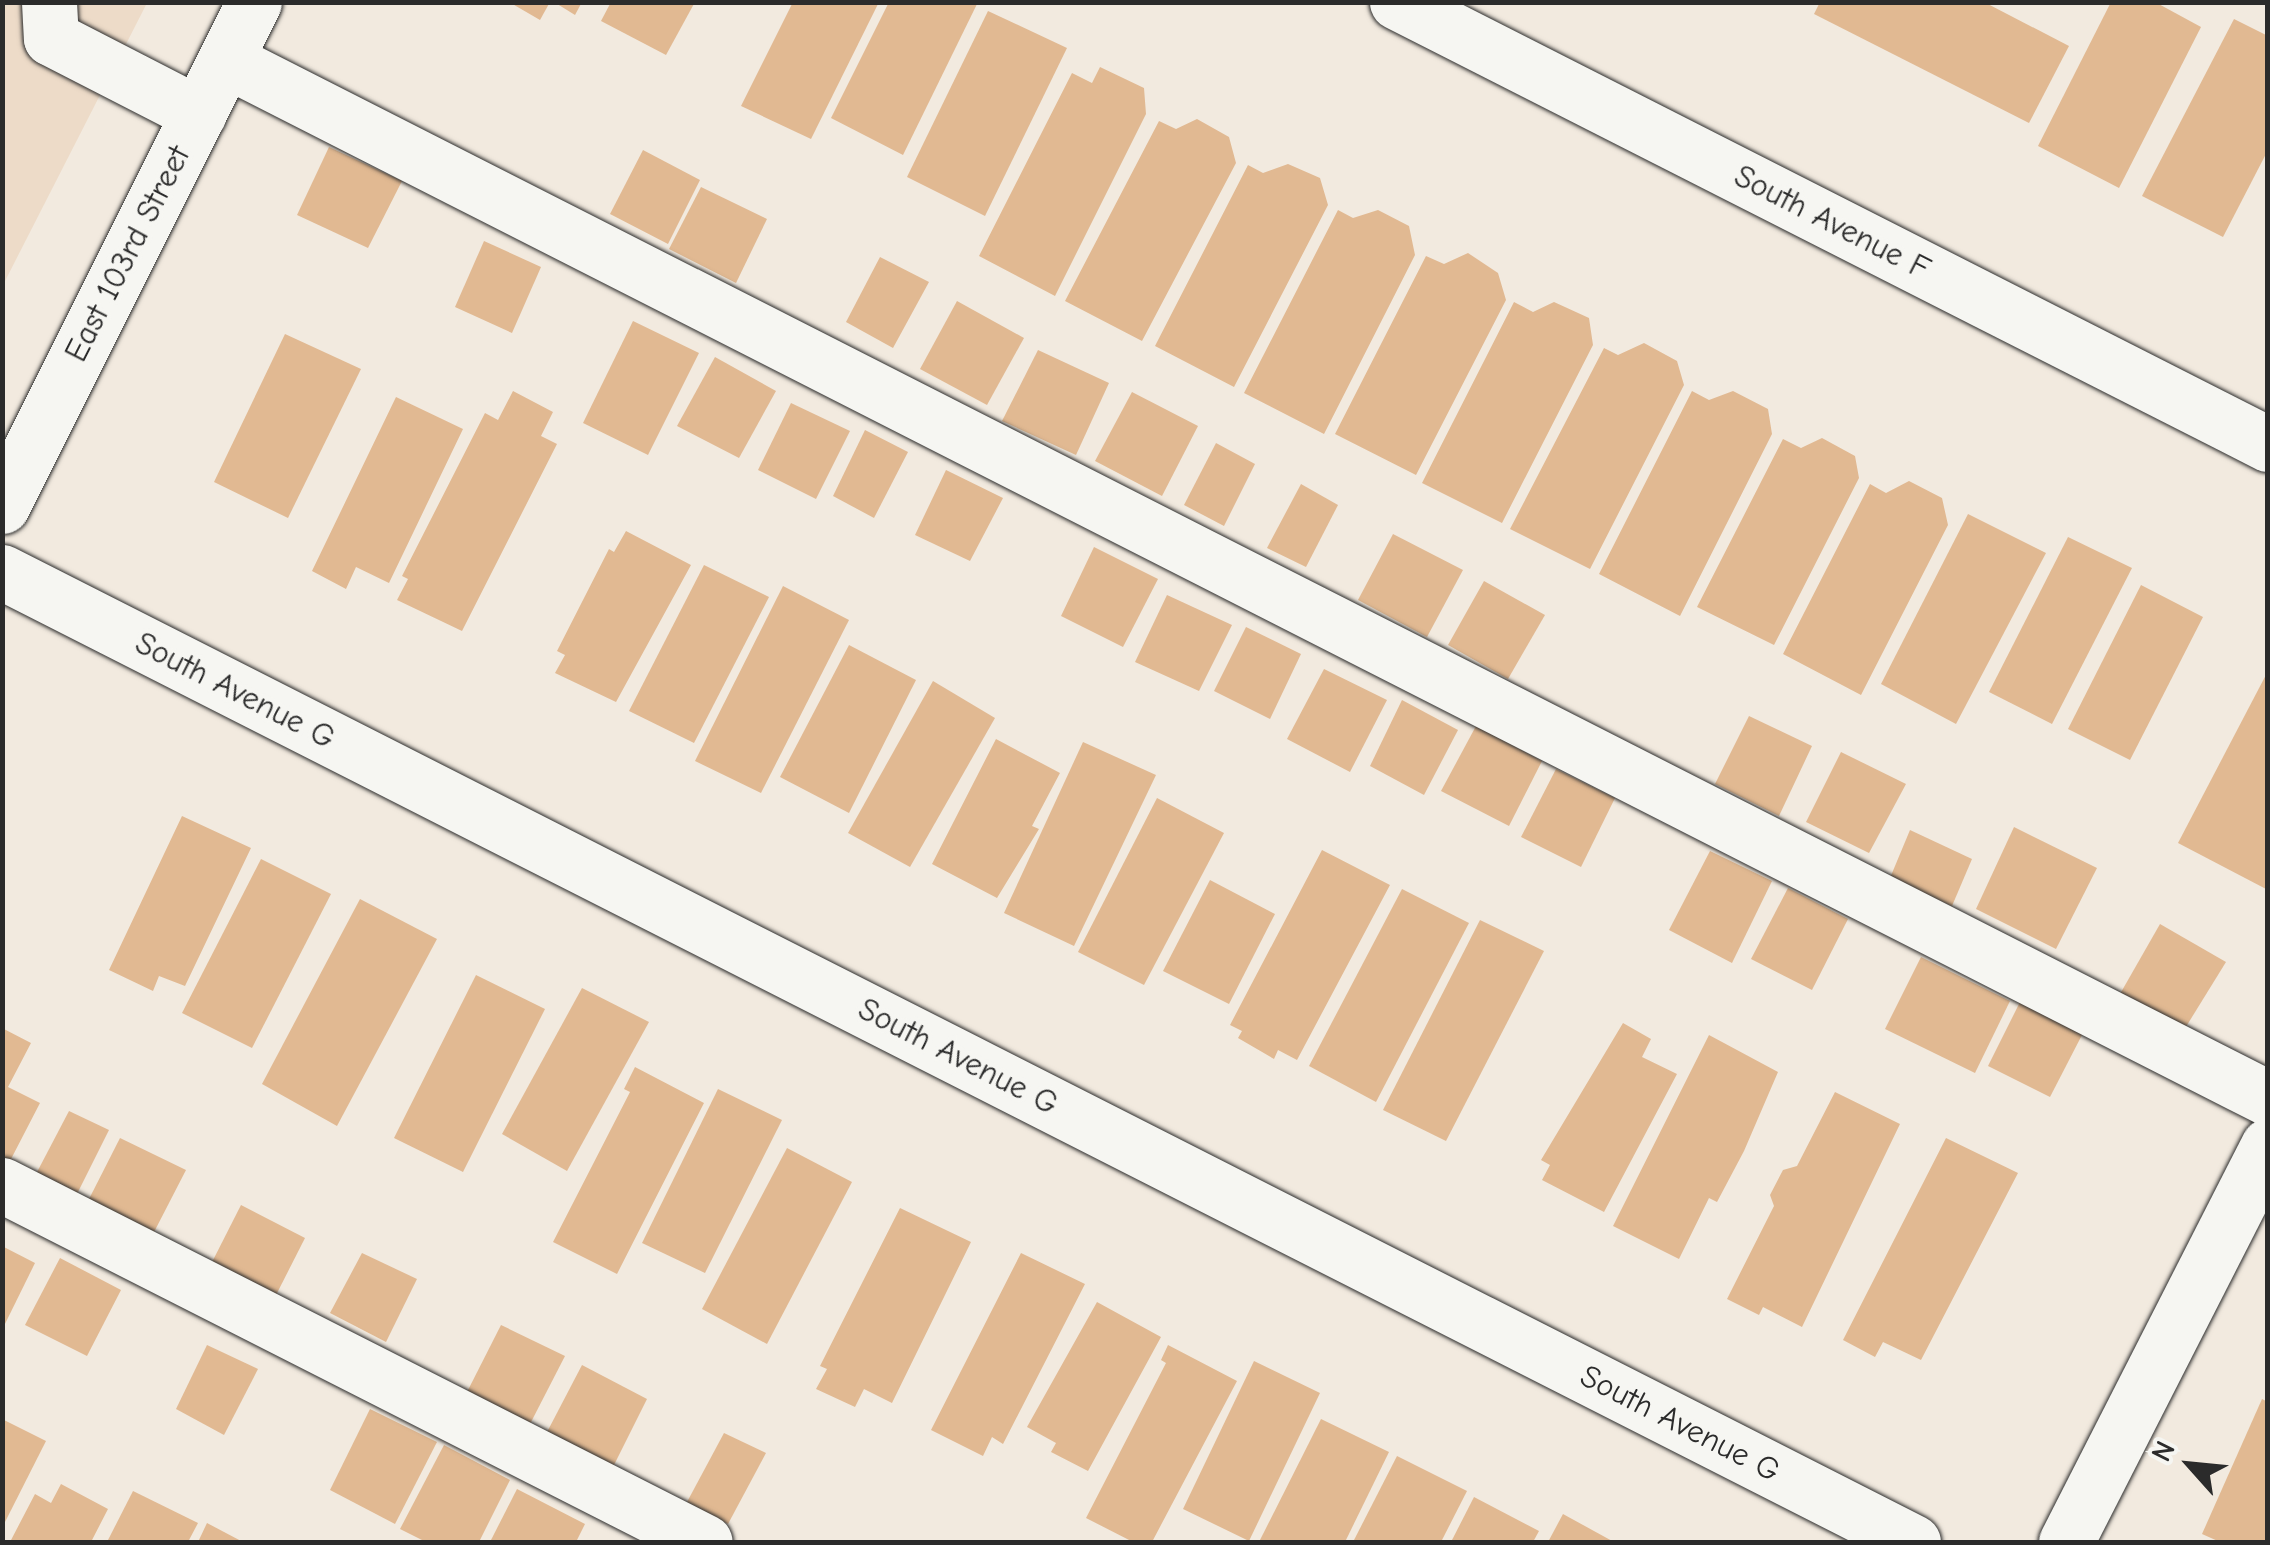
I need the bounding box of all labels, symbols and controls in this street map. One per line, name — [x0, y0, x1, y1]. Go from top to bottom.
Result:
street label: East 103rd Street — [57, 140, 199, 368]
street label: South Avenue F — [1728, 157, 1936, 289]
street label: South Avenue G — [129, 624, 341, 758]
street label: South Avenue G — [852, 990, 1064, 1124]
street label: South Avenue G — [1574, 1357, 1786, 1491]
north arrow — [2140, 1415, 2240, 1515]
text: N — [2145, 1436, 2182, 1467]

